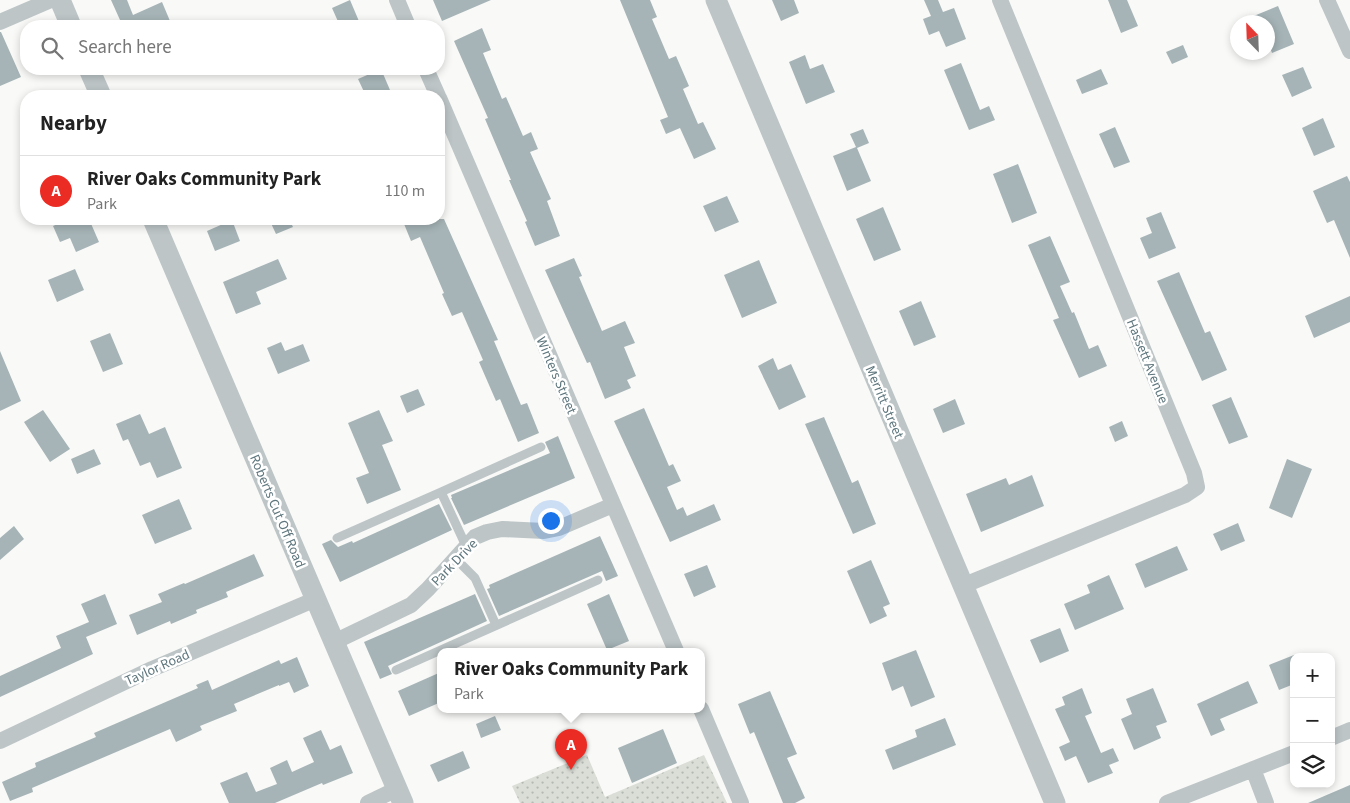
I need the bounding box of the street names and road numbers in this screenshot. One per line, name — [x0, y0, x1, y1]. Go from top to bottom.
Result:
street label: Hassett Avenue — [1121, 316, 1173, 407]
street label: Winters Street — [531, 334, 581, 417]
street label: Merritt Street — [860, 363, 908, 442]
street label: Roberts Cut Off Road — [244, 452, 310, 571]
street label: Park Drive — [427, 534, 483, 591]
street label: Taylor Road — [122, 645, 193, 691]

